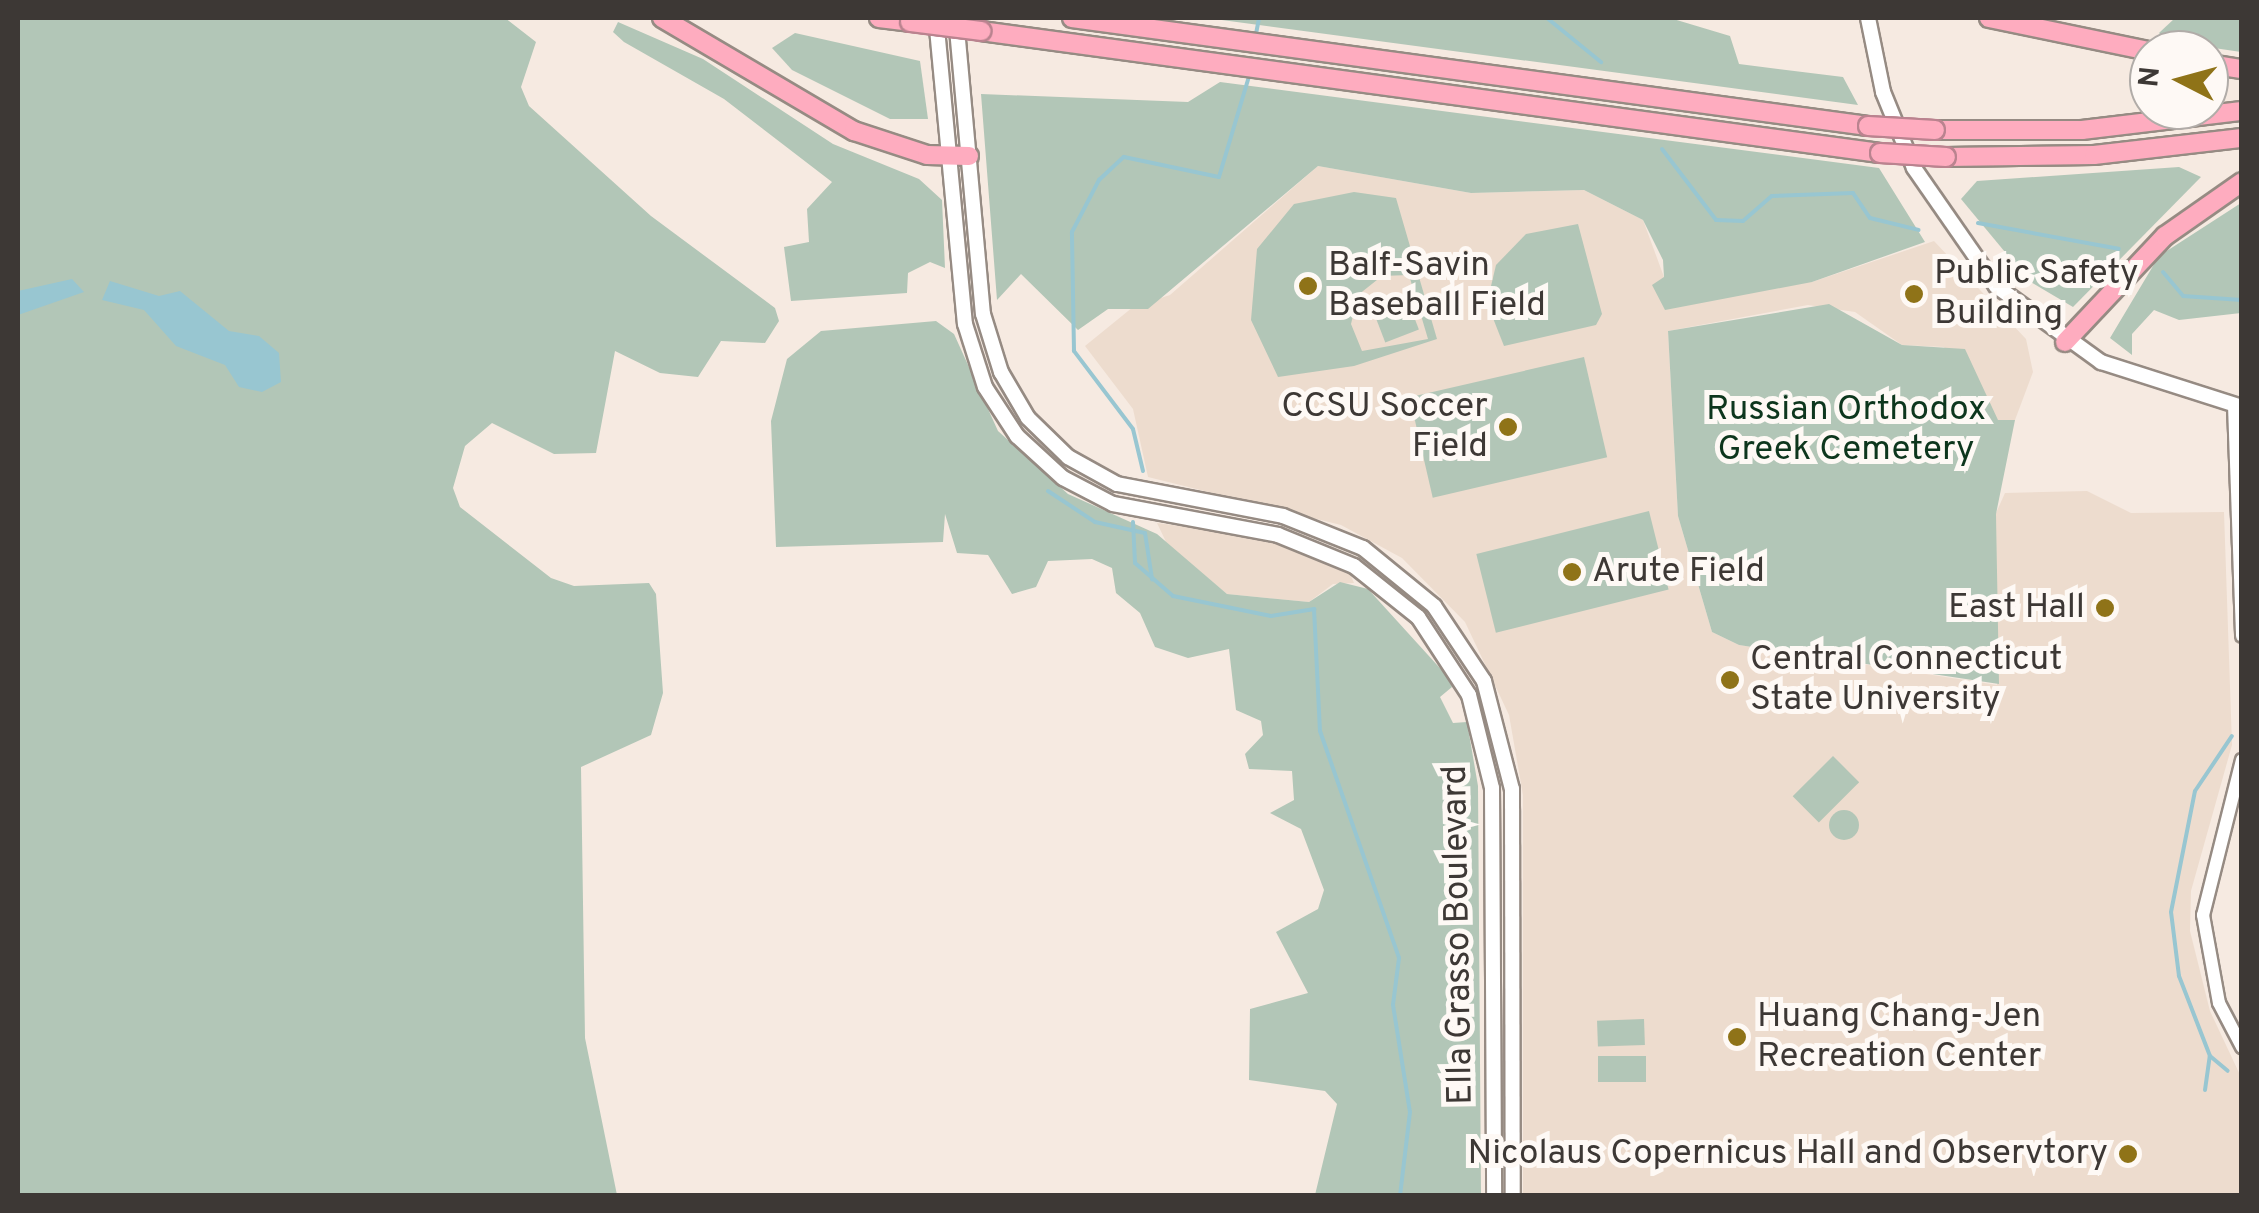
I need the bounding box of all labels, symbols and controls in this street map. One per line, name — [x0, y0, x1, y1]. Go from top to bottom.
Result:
north arrow — [2129, 30, 2229, 130]
text: N — [2132, 65, 2170, 89]
place label: Balf-Savin Baseball Field — [1328, 245, 1546, 327]
place label: Public Safety Building — [1934, 253, 2138, 335]
marker: Balf-Savin Baseball Field — [1297, 275, 1319, 297]
marker: Public Safety Building — [1903, 283, 1925, 305]
place label: CCSU Soccer Field — [1281, 386, 1488, 468]
park label: Russian Orthodox Greek Cemetery — [1706, 389, 1986, 471]
marker: CCSU Soccer Field — [1497, 416, 1519, 438]
place label: Arute Field — [1592, 551, 1765, 593]
marker: Arute Field — [1561, 561, 1583, 583]
place label: East Hall — [1948, 587, 2085, 629]
marker: East Hall — [2094, 597, 2116, 619]
place label: Central Connecticut State University — [1750, 639, 2062, 721]
marker: Central Connecticut State University — [1719, 669, 1741, 691]
street label: Ella Grasso Boulevard — [1435, 765, 1483, 1105]
place label: Huang Chang-Jen Recreation Center — [1757, 996, 2041, 1078]
marker: Huang Chang-Jen Recreation Center — [1726, 1026, 1748, 1048]
place label: Nicolaus Copernicus Hall and Observtory — [1467, 1133, 2108, 1175]
marker: Nicolaus Copernicus Hall and Observtory — [2117, 1143, 2139, 1165]

